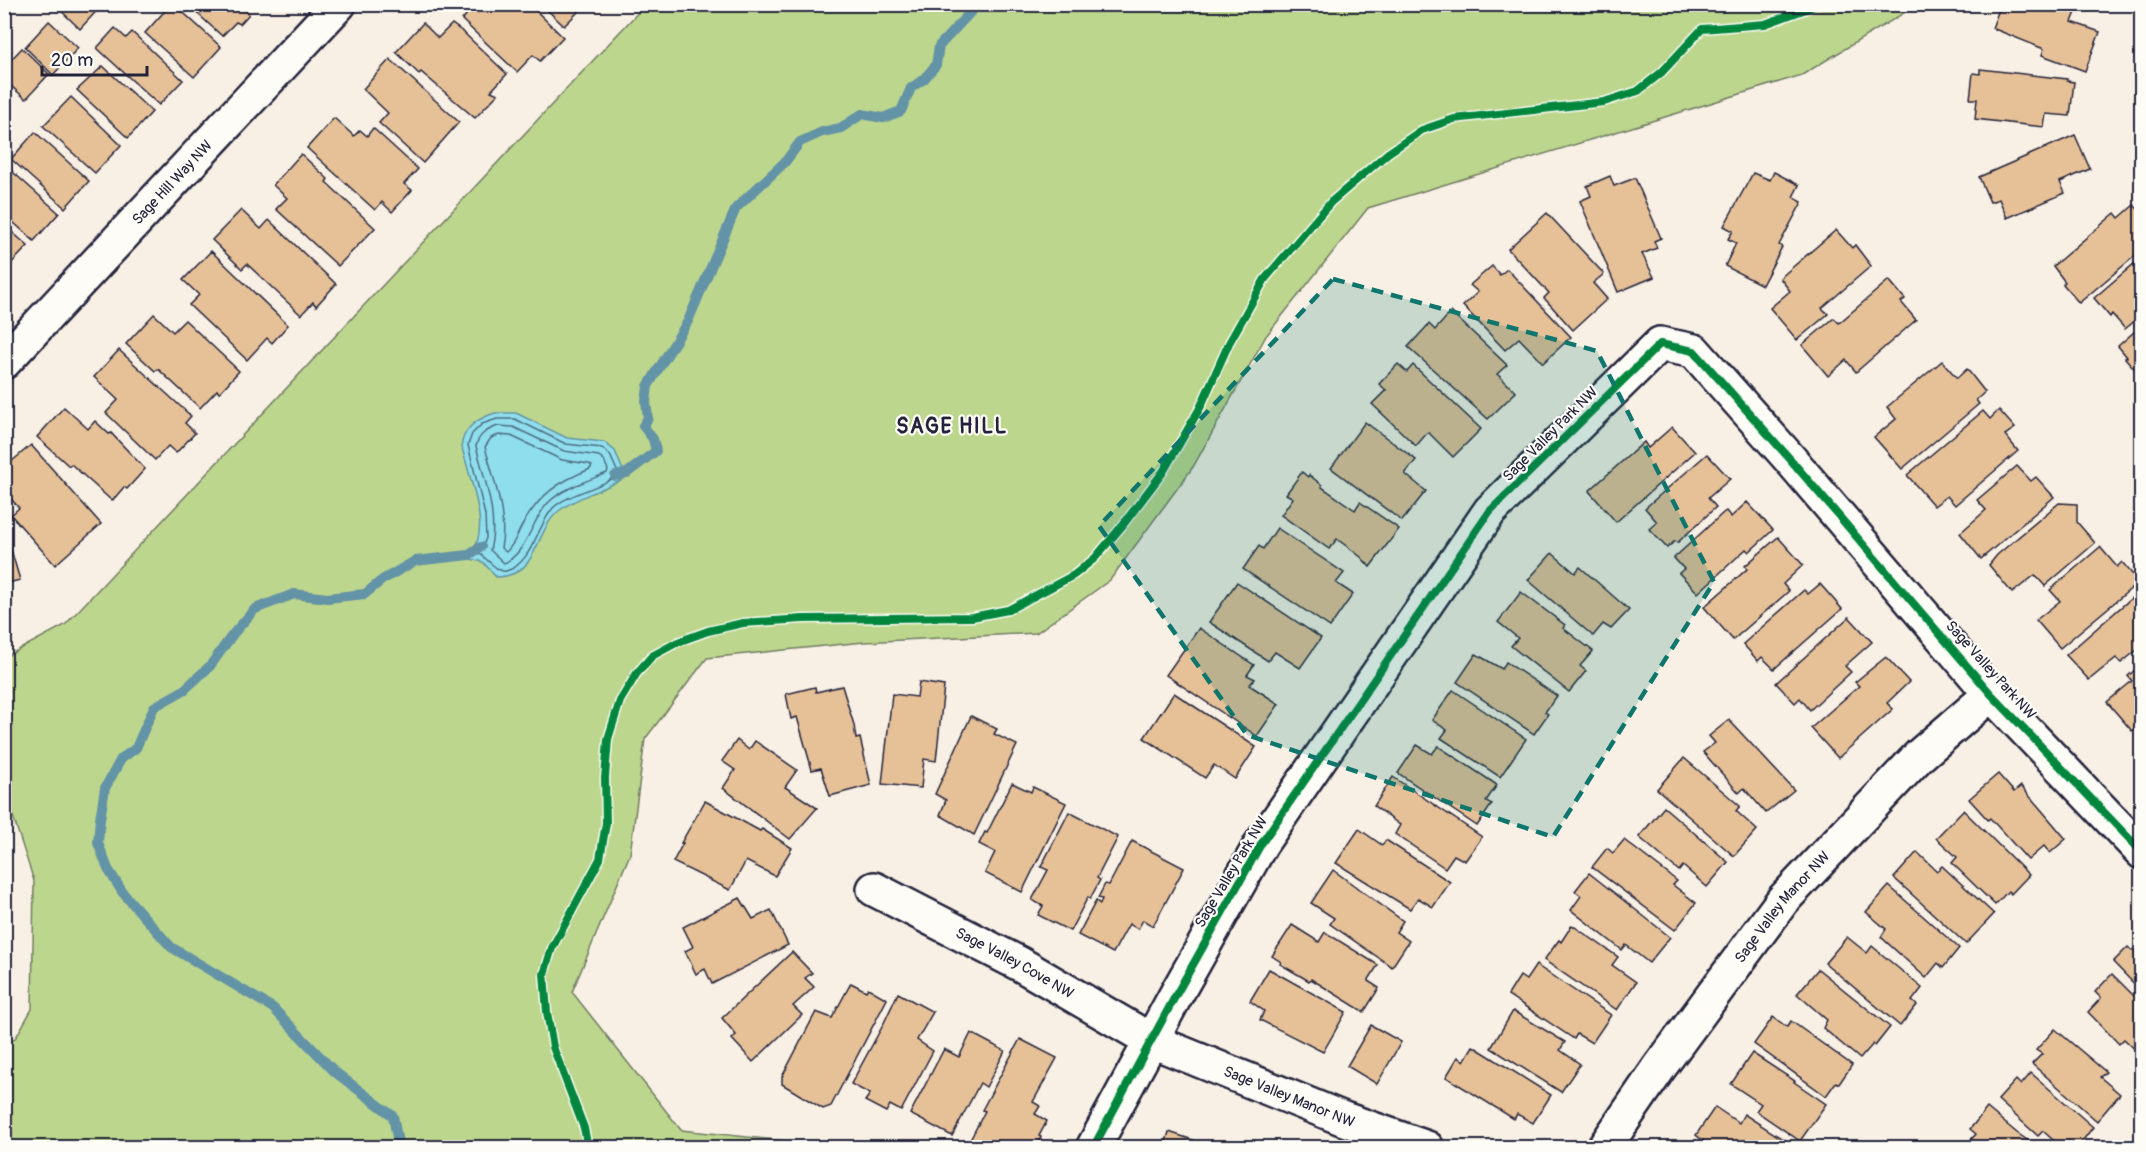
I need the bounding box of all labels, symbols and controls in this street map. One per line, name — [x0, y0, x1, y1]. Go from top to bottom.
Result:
scale bar — [42, 39, 147, 77]
text: 20 m — [51, 49, 93, 72]
street label: Sage Hill Way NW — [128, 136, 217, 229]
street label: Sage Valley Park NW — [1499, 383, 1602, 486]
district label: SAGE HILL — [896, 413, 1008, 440]
street label: Sage Valley Park NW — [1941, 617, 2040, 724]
street label: Sage Valley Park NW — [1191, 813, 1272, 931]
street label: Sage Valley Manor NW — [1731, 847, 1834, 967]
street label: Sage Valley Cove NW — [952, 924, 1077, 1003]
street label: Sage Valley Manor NW — [1221, 1062, 1357, 1132]

